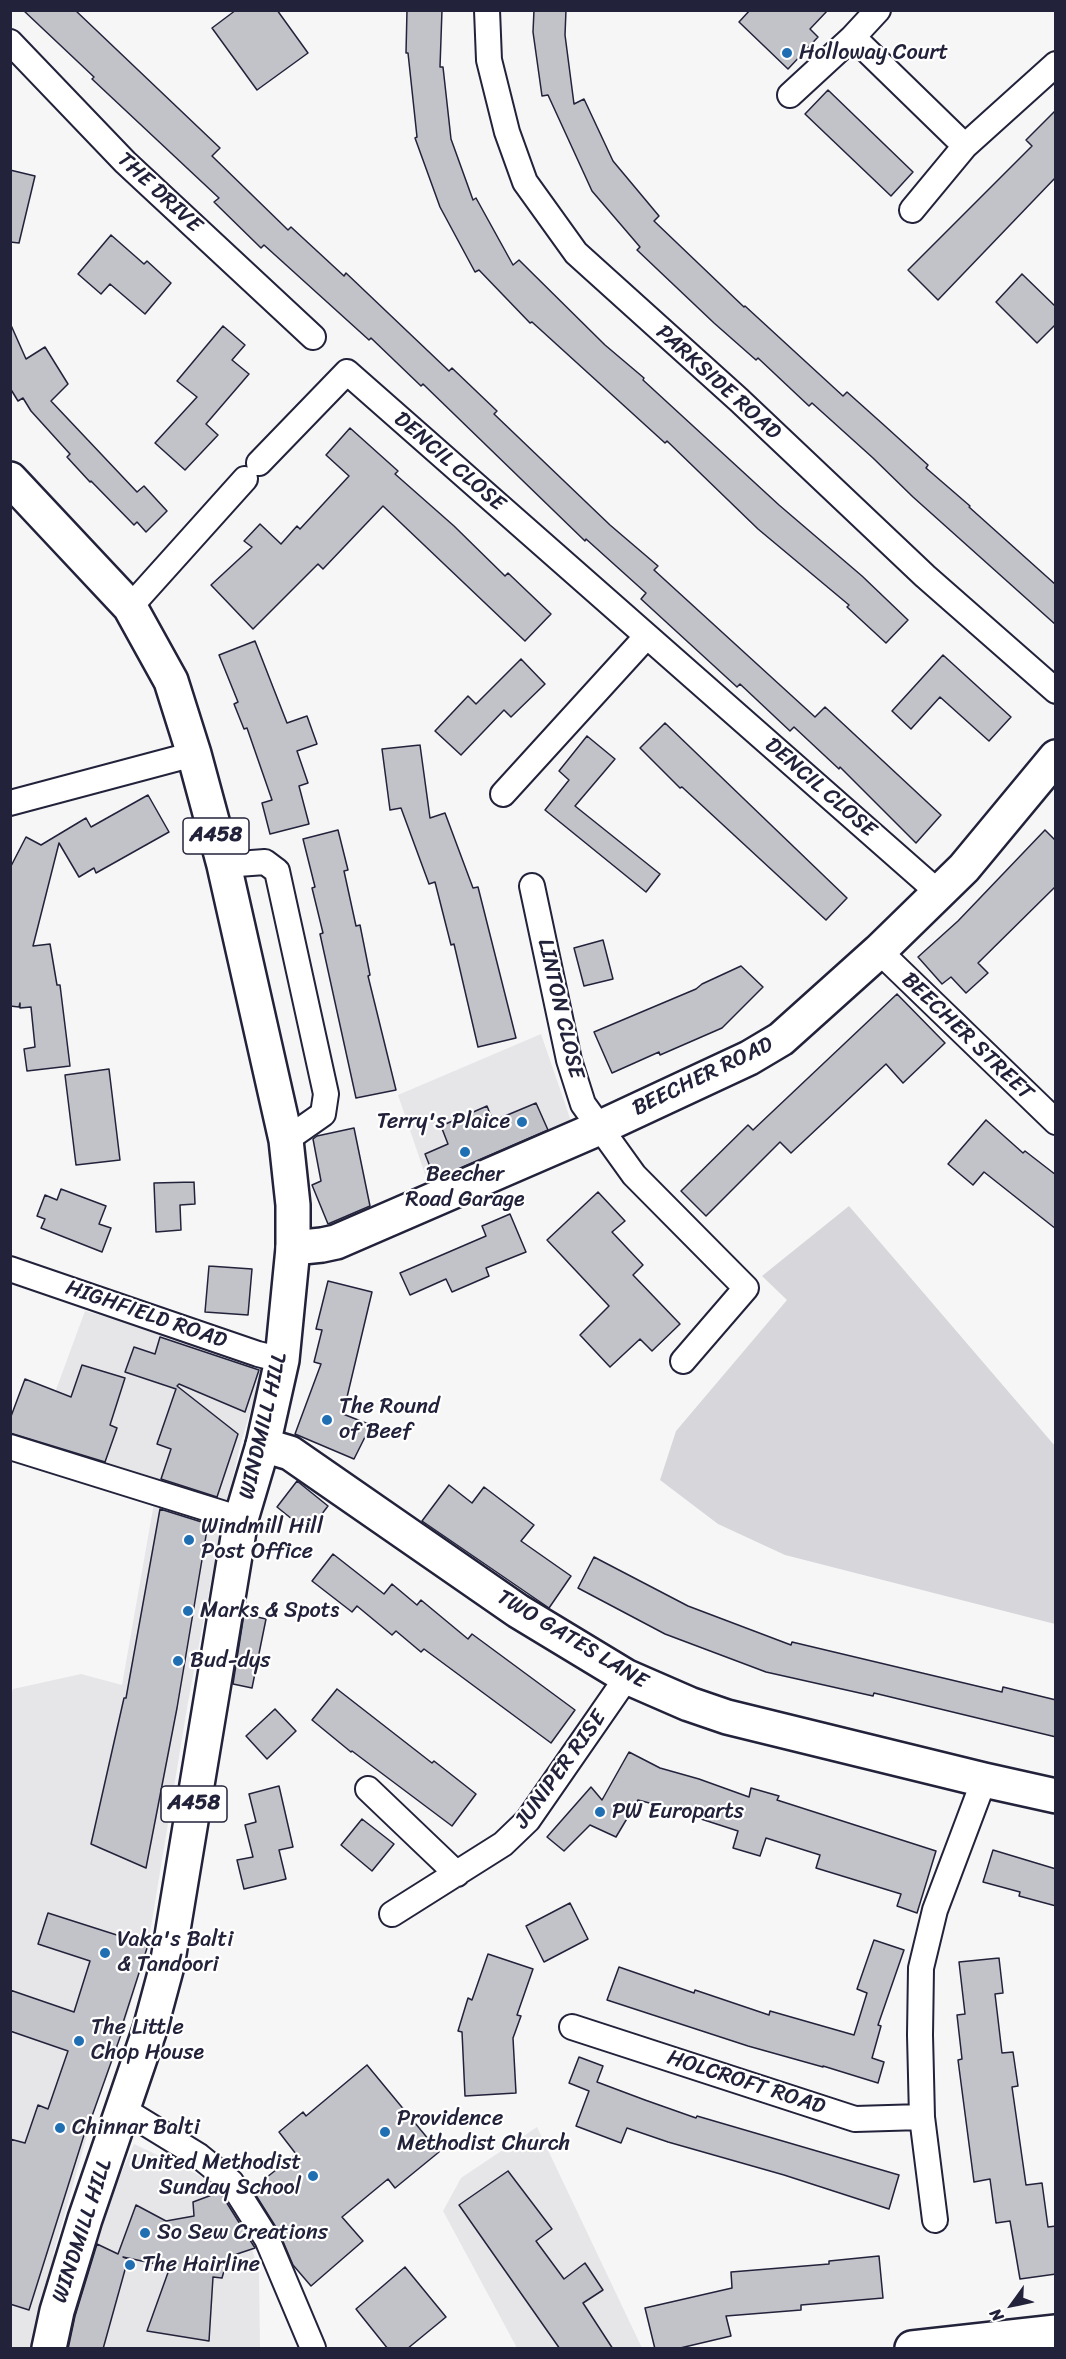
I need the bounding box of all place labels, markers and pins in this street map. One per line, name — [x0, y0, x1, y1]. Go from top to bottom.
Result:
place label: Holloway Court — [799, 40, 948, 66]
marker: Holloway Court — [780, 46, 794, 60]
place label: Terry's Plaice — [377, 1109, 510, 1135]
marker: Terry's Plaice — [515, 1115, 529, 1129]
marker: Beecher Road Garage — [458, 1145, 472, 1159]
place label: Beecher Road Garage — [405, 1162, 525, 1214]
place label: The Round of Beef — [339, 1394, 440, 1446]
marker: The Round of Beef — [320, 1413, 334, 1427]
place label: Windmill Hill Post Office — [201, 1514, 323, 1566]
marker: Windmill Hill Post Office — [182, 1533, 196, 1547]
place label: Marks & Spots — [200, 1598, 339, 1624]
marker: Marks & Spots — [181, 1604, 195, 1618]
place label: Bud-dys — [190, 1648, 270, 1674]
marker: Bud-dys — [171, 1654, 185, 1668]
place label: PW Europarts — [612, 1799, 744, 1825]
marker: PW Europarts — [593, 1805, 607, 1819]
place label: Vaka's Balti & Tandoori — [117, 1927, 233, 1978]
marker: Vaka's Balti & Tandoori — [98, 1946, 112, 1960]
place label: The Little Chop House — [91, 2015, 204, 2066]
marker: The Little Chop House — [72, 2034, 86, 2048]
place label: Providence Methodist Church — [397, 2106, 570, 2158]
place label: Chinnar Balti — [72, 2115, 200, 2141]
marker: Chinnar Balti — [53, 2121, 67, 2135]
marker: Providence Methodist Church — [378, 2125, 392, 2139]
place label: United Methodist Sunday School — [131, 2150, 301, 2202]
marker: United Methodist Sunday School — [306, 2169, 320, 2183]
place label: So Sew Creations — [157, 2220, 328, 2246]
marker: So Sew Creations — [138, 2226, 152, 2240]
place label: The Hairline — [142, 2252, 260, 2278]
marker: The Hairline — [123, 2258, 137, 2272]

